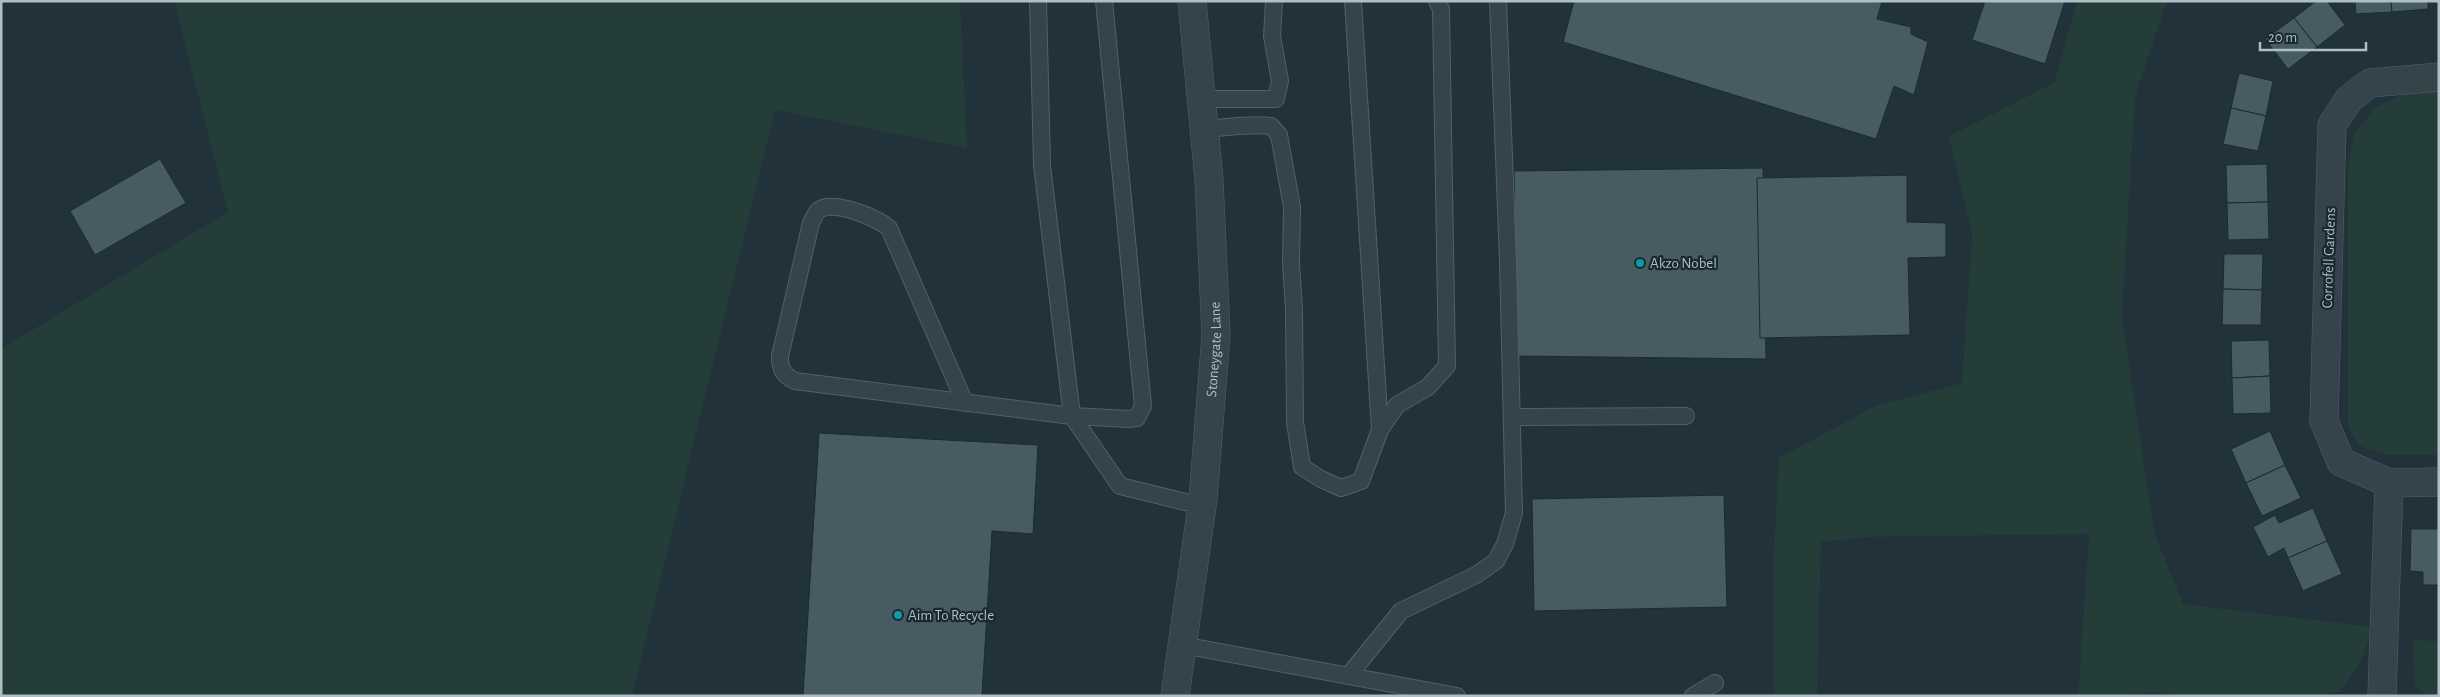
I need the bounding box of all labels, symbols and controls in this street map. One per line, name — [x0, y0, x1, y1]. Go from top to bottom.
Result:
scale bar — [2260, 20, 2366, 52]
text: 20 m — [2268, 30, 2297, 45]
street label: Corrofell Gardens — [2320, 207, 2338, 309]
place label: Akzo Nobel — [1650, 256, 1717, 271]
marker: Akzo Nobel — [1634, 257, 1646, 269]
street label: Stoneygate Lane — [1204, 301, 1224, 398]
place label: Aim To Recycle — [908, 608, 994, 623]
marker: Aim To Recycle — [892, 609, 904, 621]

